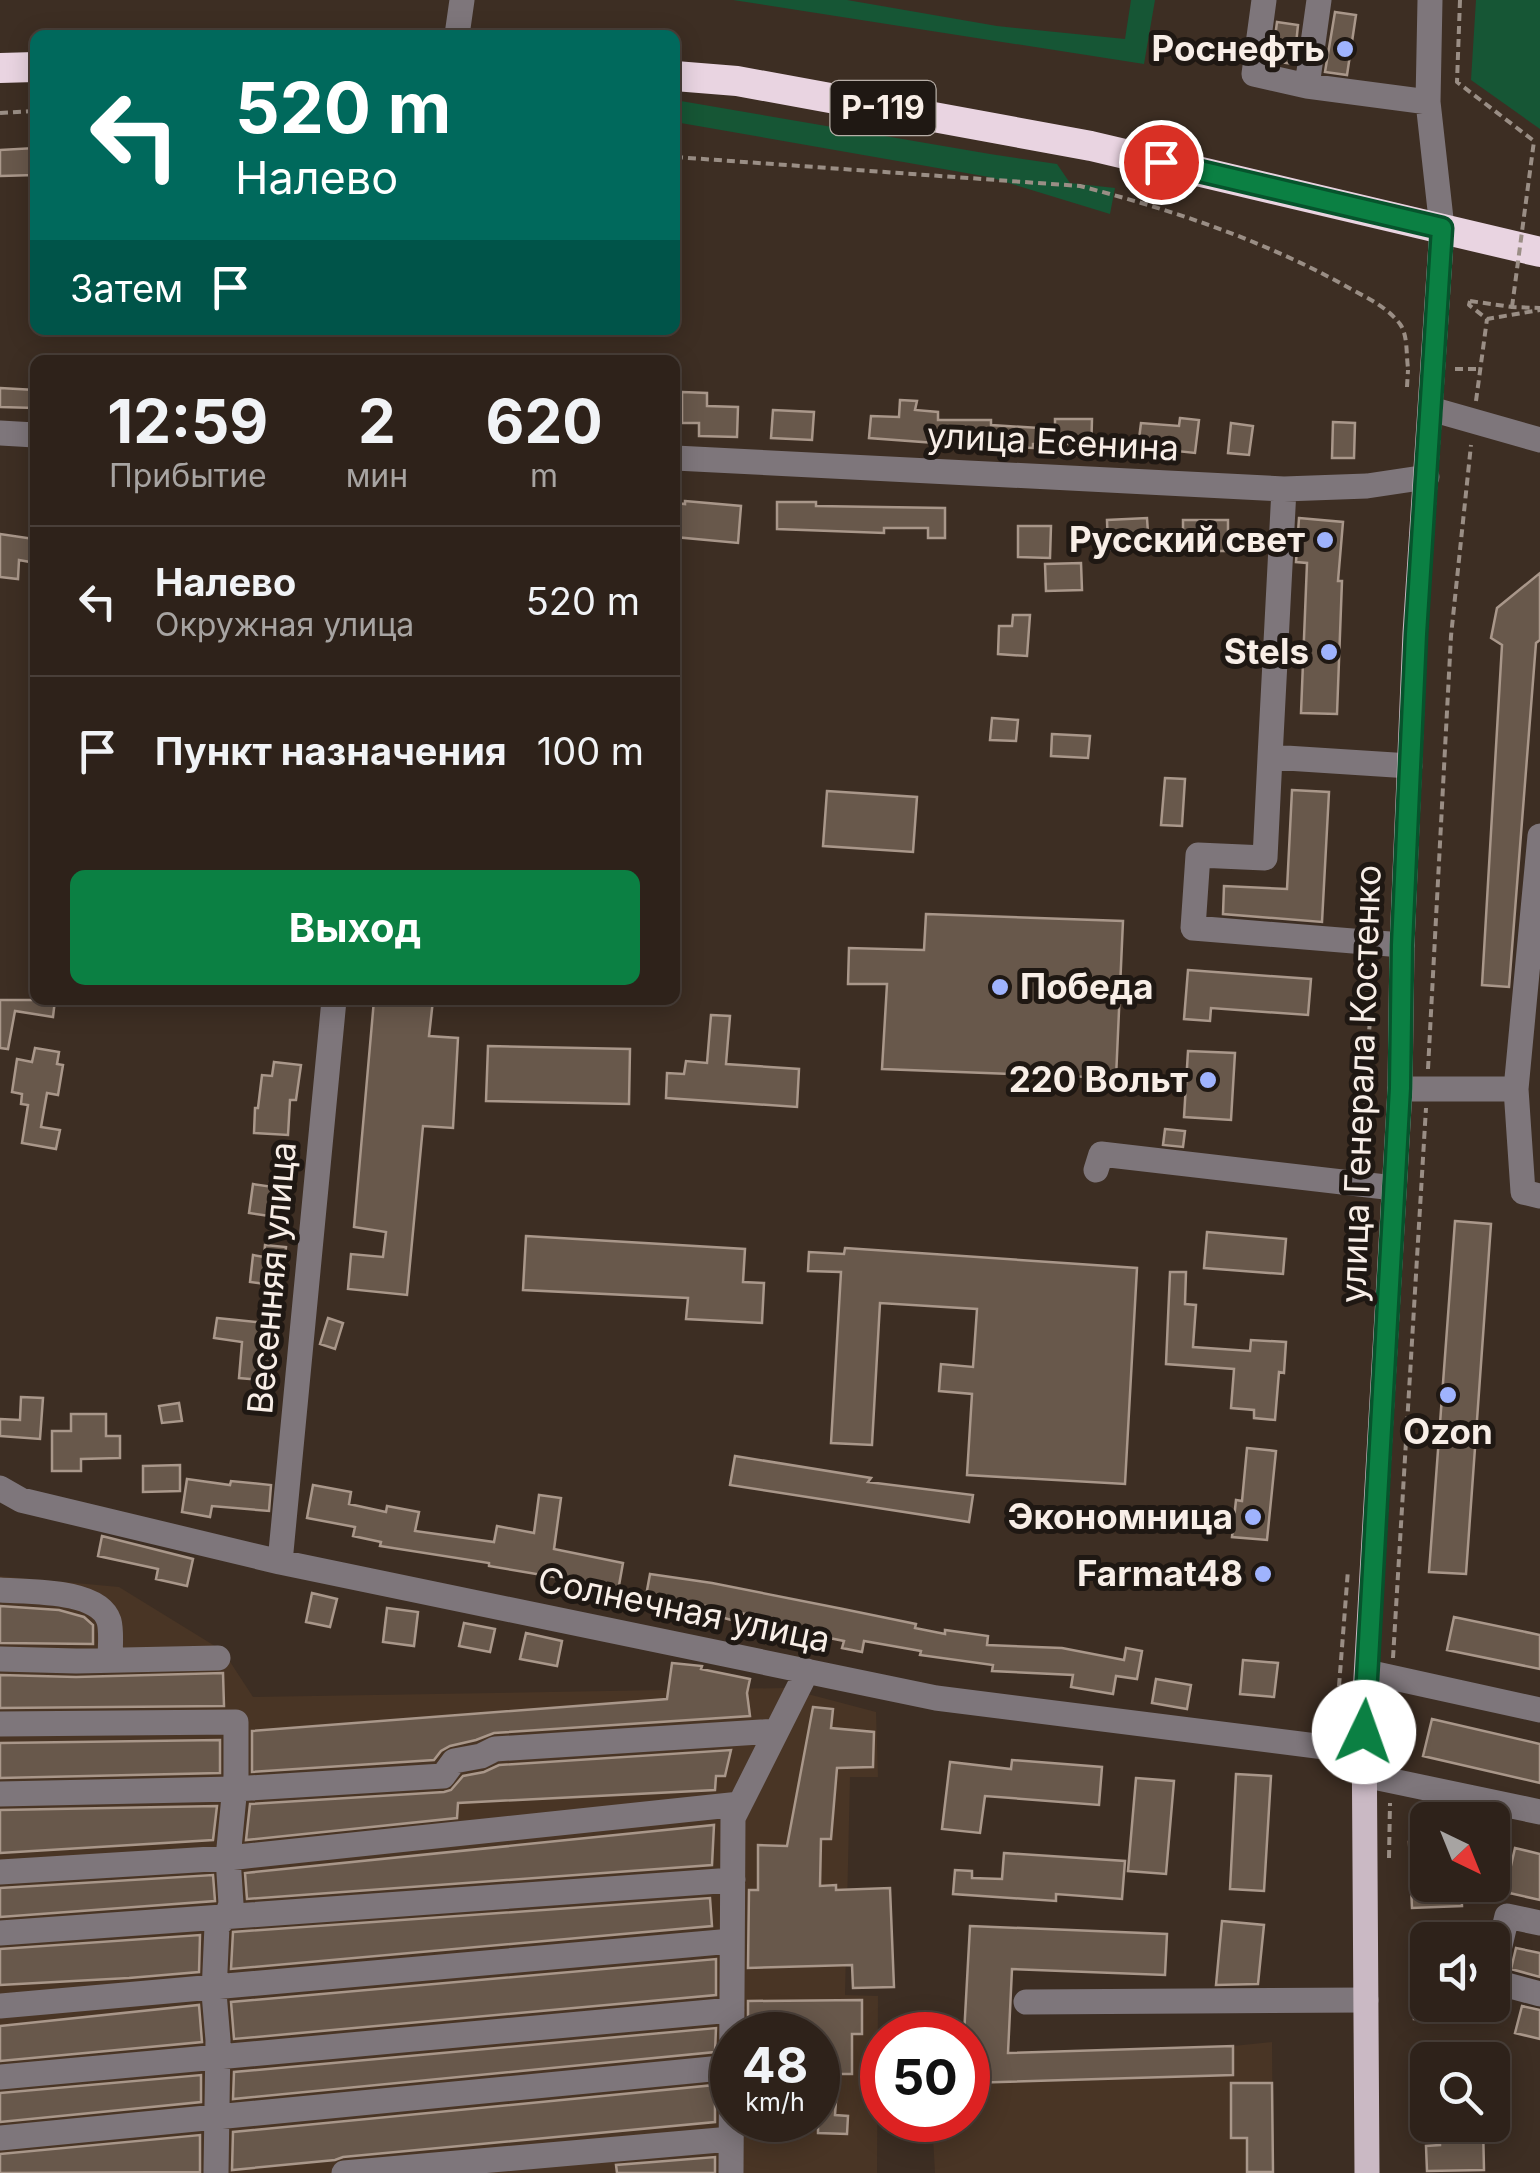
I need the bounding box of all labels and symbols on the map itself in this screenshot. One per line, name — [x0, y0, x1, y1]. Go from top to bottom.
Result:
place label: Роснефть — [1152, 27, 1325, 69]
marker: Роснефть — [1334, 38, 1356, 60]
road number: Р-119 — [830, 81, 936, 135]
pin — [1119, 120, 1204, 205]
street label: улица Есенина — [926, 413, 1180, 469]
place label: Русский свет — [1069, 518, 1305, 560]
marker: Русский свет — [1314, 529, 1336, 551]
place label: Stels — [1224, 630, 1309, 672]
marker: Stels — [1318, 641, 1340, 663]
street label: улица Генерала Костенко — [1331, 864, 1389, 1304]
place label: Победа — [1020, 965, 1154, 1007]
marker: Победа — [989, 976, 1011, 998]
place label: 220 Вольт — [1009, 1058, 1188, 1100]
marker: 220 Вольт — [1197, 1069, 1219, 1091]
street label: Весенняя улица — [238, 1140, 304, 1416]
marker: Ozon — [1437, 1384, 1459, 1406]
place label: Ozon — [1403, 1410, 1493, 1452]
place label: Экономница — [1007, 1495, 1233, 1537]
marker: Экономница — [1242, 1506, 1264, 1528]
place label: Farmat48 — [1077, 1552, 1243, 1594]
street label: Солнечная улица — [534, 1558, 834, 1660]
marker: Farmat48 — [1252, 1563, 1274, 1585]
position arrow — [1312, 1680, 1416, 1784]
north arrow — [1410, 1802, 1510, 1902]
speed limit sign: 50 — [860, 2012, 990, 2142]

